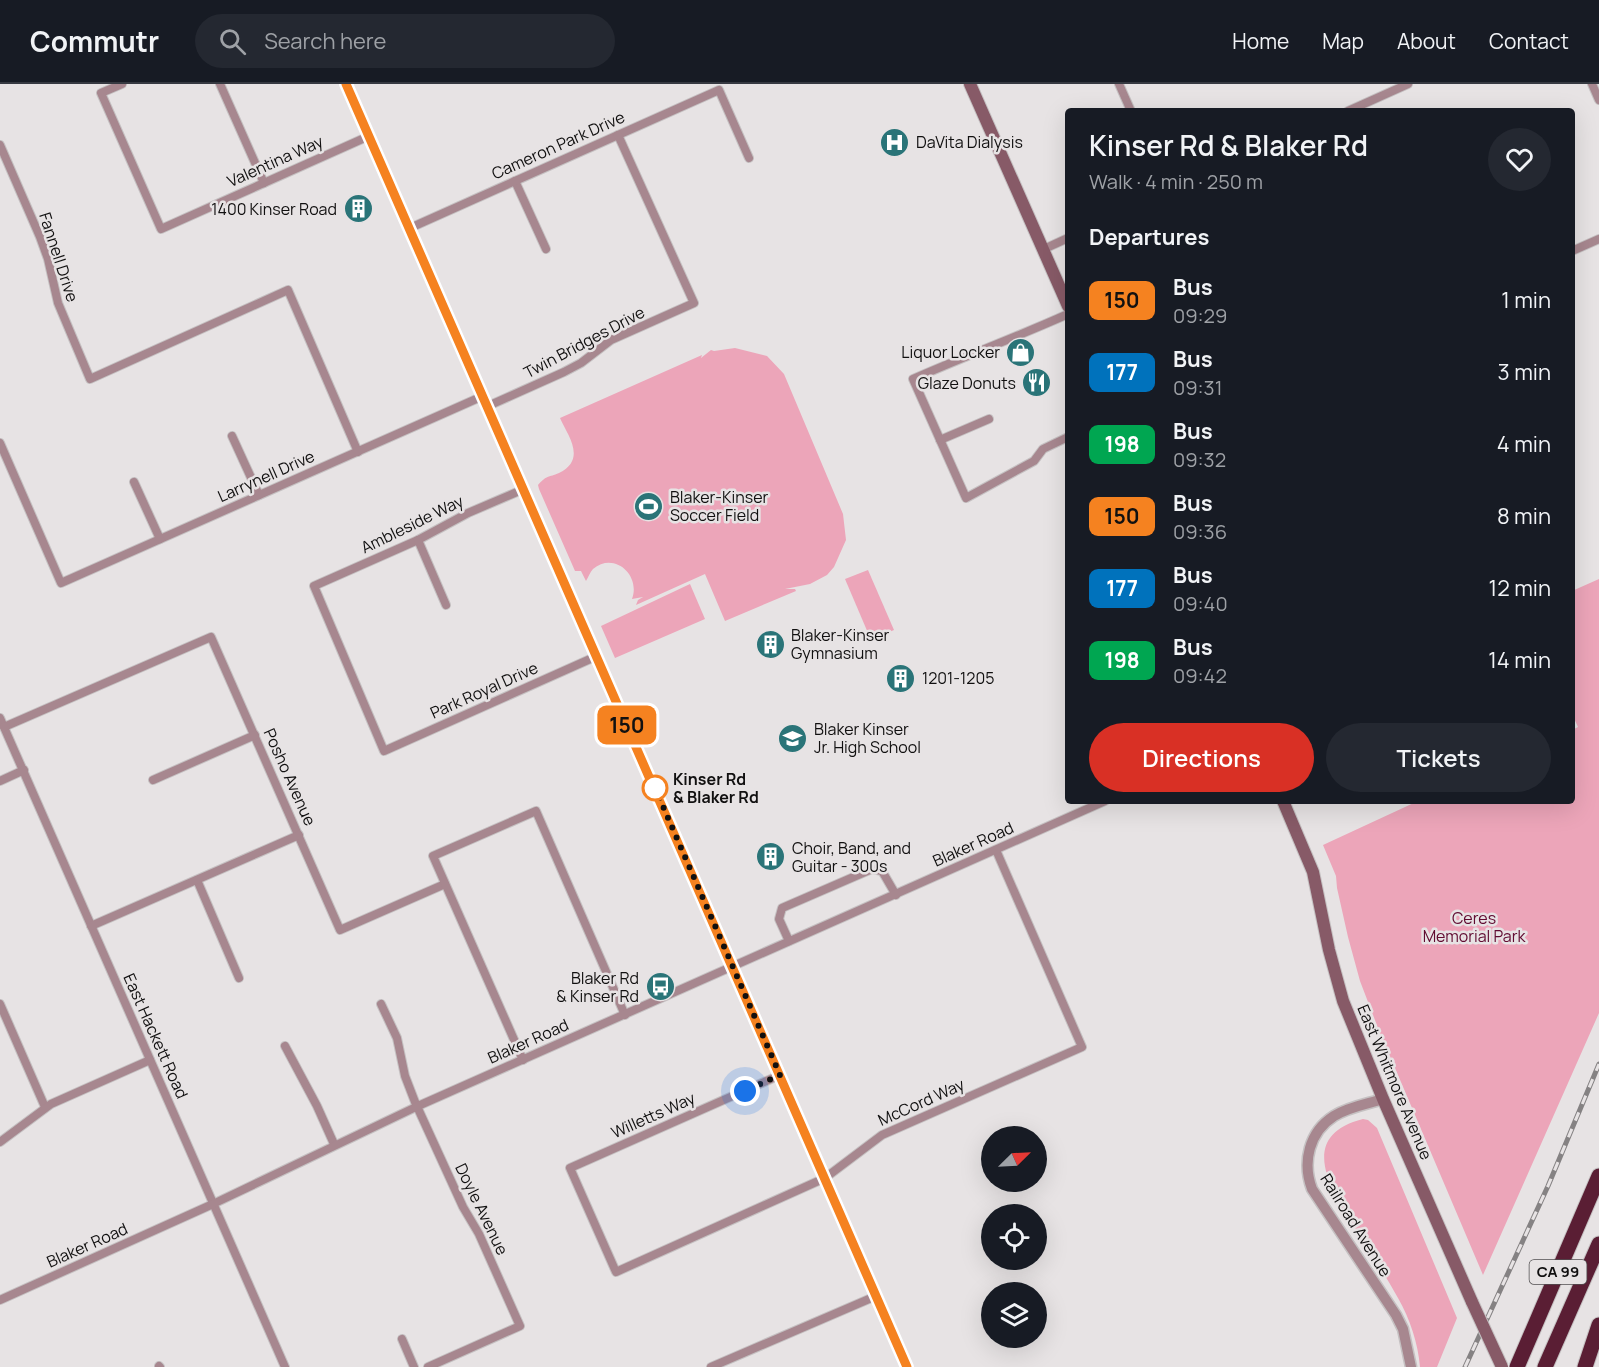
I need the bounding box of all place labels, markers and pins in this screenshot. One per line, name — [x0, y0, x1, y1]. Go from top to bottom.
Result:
hospital icon: DaVita Dialysis — [879, 126, 911, 158]
place label: DaVita Dialysis — [916, 131, 1023, 153]
building icon: 1400 Kinser Road — [342, 193, 374, 225]
place label: 1400 Kinser Road — [211, 198, 337, 220]
shop icon: Liquor Locker — [1005, 336, 1037, 368]
place label: Liquor Locker — [901, 341, 1000, 363]
restaurant icon: Glaze Donuts — [1021, 367, 1053, 399]
place label: Glaze Donuts — [918, 372, 1016, 394]
place label: Blaker-Kinser Soccer Field — [670, 486, 769, 526]
sports icon: Blaker-Kinser Soccer Field — [633, 490, 665, 522]
place label: Blaker-Kinser Gymnasium — [791, 624, 890, 664]
building icon: Blaker-Kinser Gymnasium — [754, 628, 786, 660]
building icon: 1201-1205 — [885, 662, 917, 694]
place label: 1201-1205 — [922, 667, 994, 689]
place label: Blaker Kinser Jr. High School — [814, 718, 921, 758]
school or university icon: Blaker Kinser Jr. High School — [777, 722, 809, 754]
place label: Kinser Rd & Blaker Rd — [673, 768, 759, 808]
marker: Kinser Rd & Blaker Rd — [642, 775, 668, 801]
place label: Choir, Band, and Guitar - 300s — [792, 837, 911, 877]
building icon: Choir, Band, and Guitar - 300s — [755, 841, 787, 873]
place label: Blaker Rd & Kinser Rd — [556, 967, 639, 1007]
bus stop icon: Blaker Rd & Kinser Rd — [644, 971, 676, 1003]

